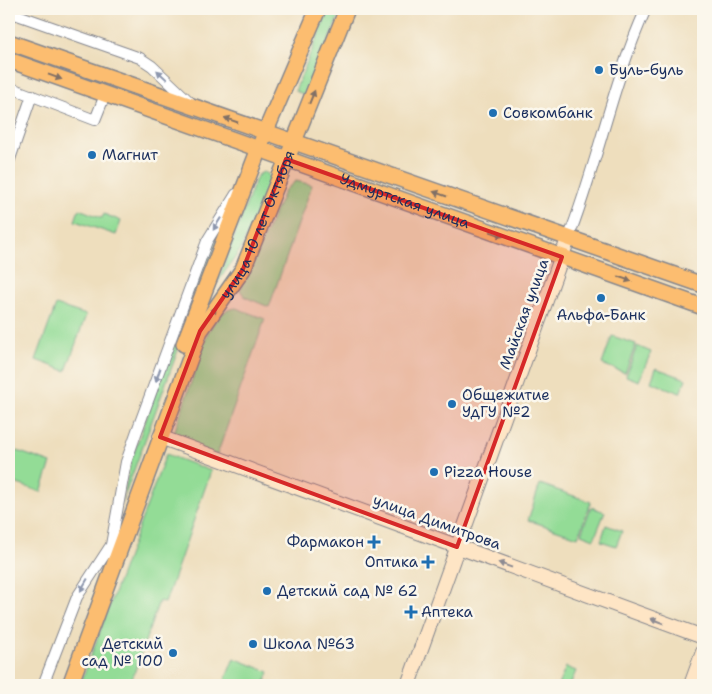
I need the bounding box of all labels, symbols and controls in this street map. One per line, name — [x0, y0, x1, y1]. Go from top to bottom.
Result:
place label: Буль-буль — [609, 60, 684, 80]
marker: Буль-буль — [593, 64, 605, 76]
one-way arrow — [156, 69, 168, 81]
one-way arrow — [47, 74, 62, 81]
one-way arrow — [308, 90, 316, 104]
place label: Совкомбанк — [503, 103, 593, 123]
marker: Совкомбанк — [487, 107, 499, 119]
one-way arrow — [223, 116, 238, 124]
place label: Магнит — [102, 145, 158, 165]
street label: улица 10 лет Октября — [215, 147, 300, 303]
marker: Магнит — [86, 149, 98, 161]
street label: Удмуртская улица — [337, 169, 473, 233]
one-way arrow — [432, 190, 447, 198]
one-way arrow — [213, 218, 222, 231]
one-way arrow — [490, 230, 505, 238]
street label: Майская улица — [495, 255, 554, 372]
one-way arrow — [617, 276, 632, 284]
marker: Альфа-Банк — [595, 292, 607, 304]
place label: Альфа-Банк — [556, 305, 646, 325]
one-way arrow — [207, 307, 217, 320]
one-way arrow — [153, 368, 161, 382]
place label: Общежитие УдГУ №2 — [462, 385, 550, 422]
marker: Общежитие УдГУ №2 — [446, 398, 458, 410]
place label: Pizza House — [444, 462, 532, 482]
marker: Pizza House — [428, 466, 440, 478]
street label: улица Димитрова — [370, 490, 504, 555]
place label: Фармакон — [287, 532, 364, 552]
marker: Фармакон — [368, 536, 380, 548]
place label: Оптика — [365, 552, 419, 572]
marker: Оптика — [422, 556, 434, 568]
one-way arrow — [497, 561, 512, 569]
one-way arrow — [79, 579, 88, 592]
place label: Детский сад № 62 — [277, 581, 418, 601]
marker: Детский сад № 62 — [261, 585, 273, 597]
place label: Аптека — [421, 602, 474, 622]
marker: Аптека — [405, 606, 417, 618]
one-way arrow — [650, 617, 665, 624]
place label: Детский сад № 100 — [81, 634, 163, 671]
place label: Школа №63 — [263, 634, 355, 654]
marker: Школа №63 — [247, 638, 259, 650]
marker: Детский сад № 100 — [167, 647, 179, 659]

